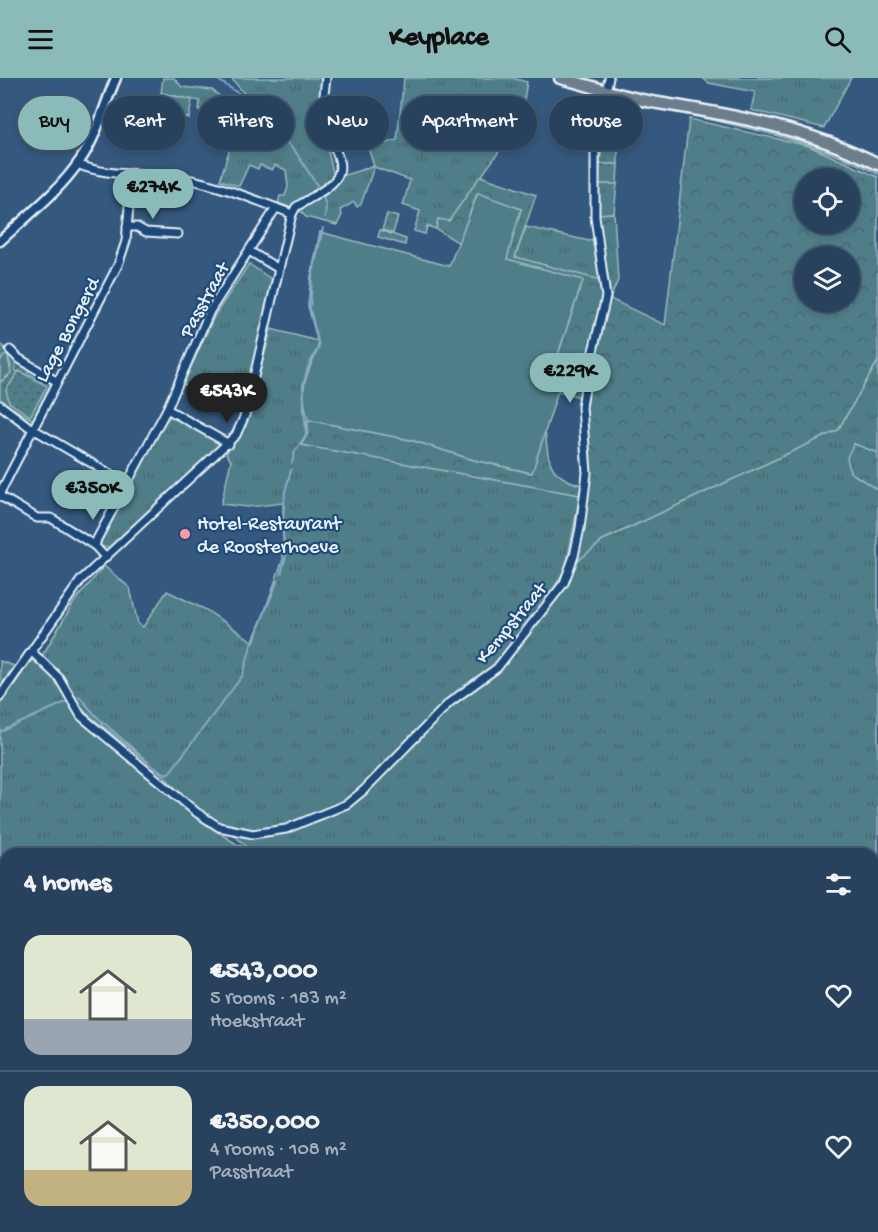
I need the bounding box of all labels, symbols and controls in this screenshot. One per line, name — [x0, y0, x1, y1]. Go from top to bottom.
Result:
icon: menu — [24, 23, 57, 56]
text: Keyplace — [389, 23, 489, 55]
icon: search — [821, 23, 854, 56]
chip: Buy — [18, 96, 91, 150]
chip: Rent — [103, 96, 185, 150]
chip: Filters — [197, 96, 294, 150]
chip: New — [306, 96, 389, 150]
chip: Apartment — [401, 96, 537, 150]
chip: House — [549, 96, 643, 150]
map controls — [794, 168, 860, 312]
button: locate — [794, 168, 860, 234]
pin: €274K — [111, 169, 195, 220]
text: €274K — [127, 177, 179, 200]
button: layers — [794, 246, 860, 312]
street label: Passtraat — [176, 257, 237, 343]
street label: Lage Bongerd — [32, 272, 107, 387]
pin: €229K — [528, 353, 612, 404]
text: €229K — [544, 361, 596, 384]
pin: €543K — [185, 373, 269, 424]
text: €543K — [200, 381, 254, 404]
pin: €350K — [51, 470, 135, 521]
text: €350K — [65, 478, 121, 501]
place label: Hotel-Restaurant de Roosterhoeve — [197, 514, 342, 560]
marker: Hotel-Restaurant de Roosterhoeve — [178, 527, 192, 541]
street label: Kempstraat — [472, 578, 554, 669]
icon: filters — [822, 868, 855, 901]
text: 4 homes — [24, 869, 111, 900]
text: €543,000 — [210, 957, 317, 988]
icon: home — [72, 959, 144, 1031]
icon: heart — [822, 979, 855, 1012]
text: 5 rooms · 183 m² — [210, 988, 347, 1011]
text: Hoekstraat — [210, 1011, 304, 1034]
text: €350,000 — [210, 1108, 320, 1139]
icon: home — [72, 1110, 144, 1182]
icon: heart — [822, 1130, 855, 1163]
text: 4 rooms · 108 m² — [210, 1139, 347, 1162]
text: Passtraat — [210, 1162, 292, 1185]

